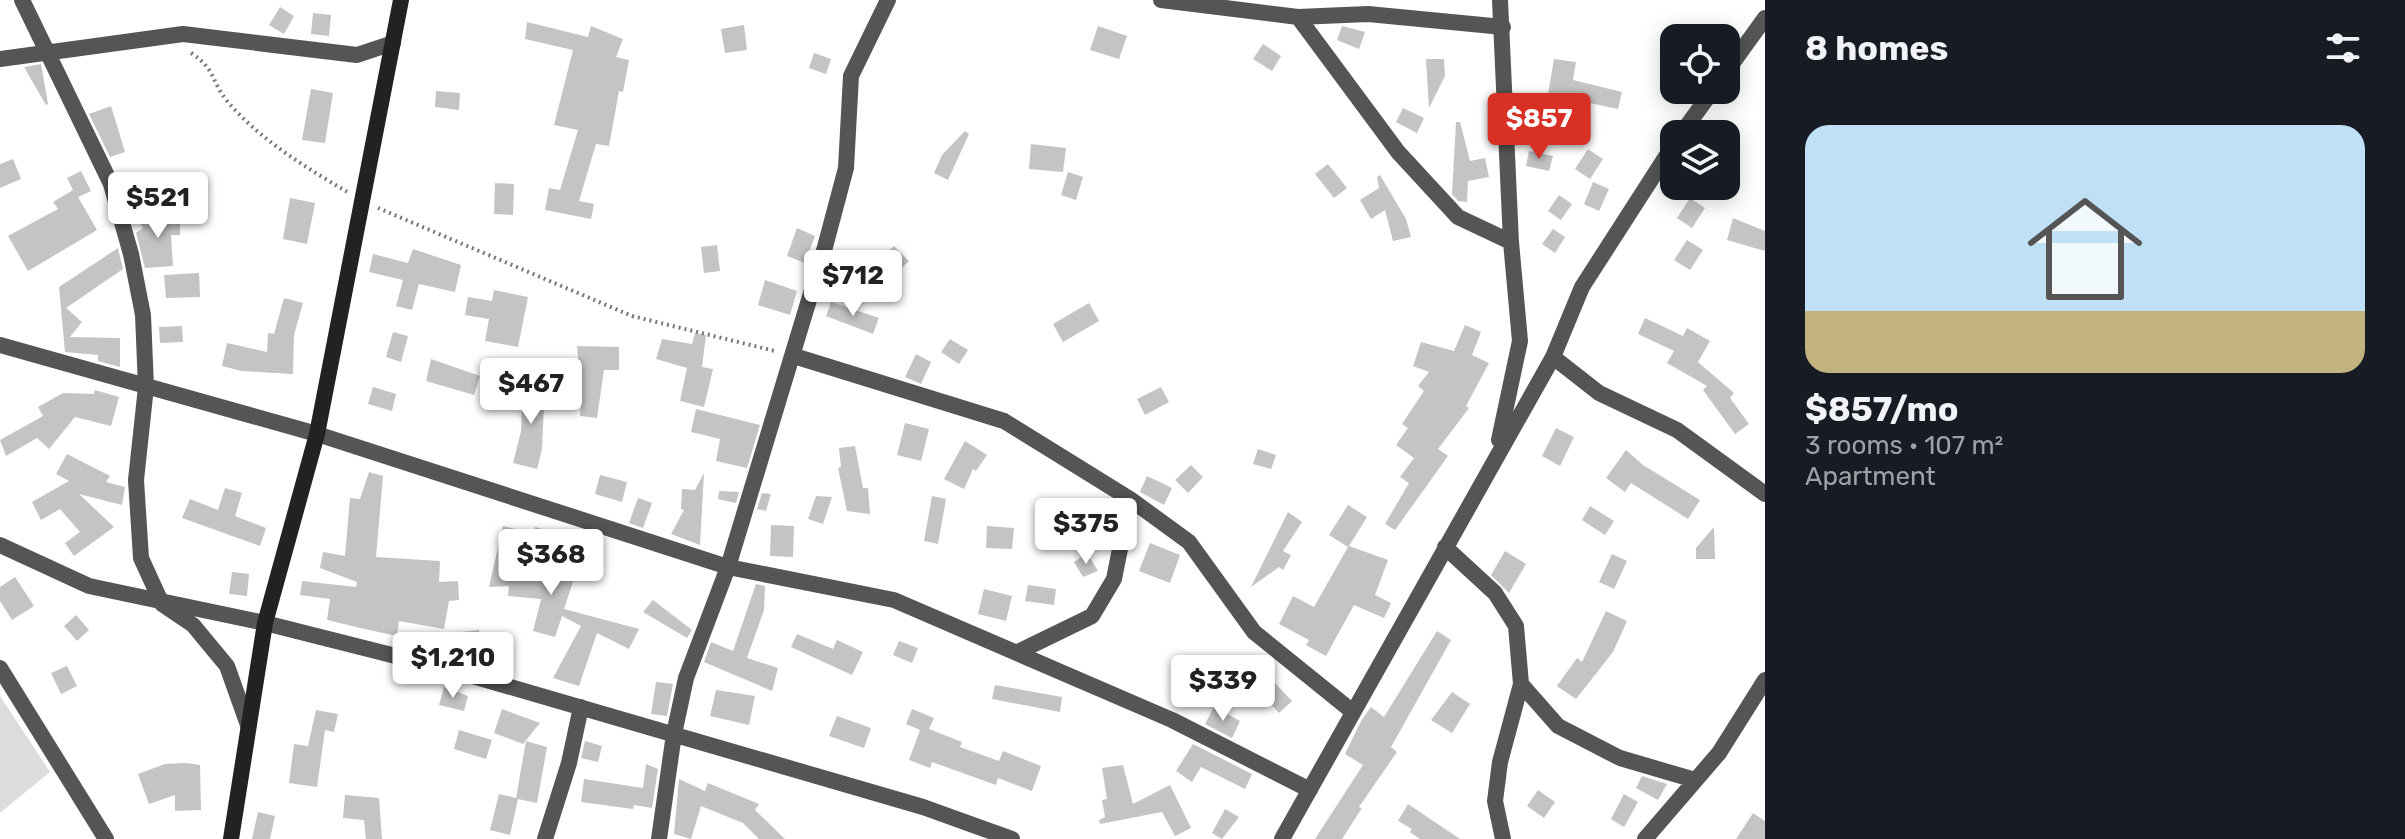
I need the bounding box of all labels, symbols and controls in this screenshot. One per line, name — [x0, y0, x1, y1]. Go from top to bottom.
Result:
map controls — [1660, 24, 1740, 200]
button: locate — [1660, 24, 1740, 104]
icon: filters — [2321, 26, 2365, 70]
text: 8 homes — [1805, 28, 1948, 69]
pin: $857 — [1492, 93, 1586, 161]
text: $857 — [1506, 103, 1572, 134]
button: layers — [1660, 120, 1740, 200]
pin: $521 — [111, 172, 205, 240]
icon: home — [2013, 177, 2157, 321]
text: $521 — [126, 182, 190, 213]
pin: $712 — [806, 250, 900, 318]
text: $712 — [822, 260, 884, 291]
pin: $467 — [484, 358, 578, 426]
text: $467 — [498, 368, 564, 399]
text: $857/mo — [1805, 389, 1959, 430]
text: 3 rooms · 107 m² — [1805, 430, 2004, 461]
text: Apartment — [1805, 461, 1936, 492]
pin: $375 — [1039, 498, 1133, 566]
text: $375 — [1053, 508, 1119, 539]
pin: $368 — [504, 529, 598, 597]
text: $368 — [516, 539, 586, 570]
pin: $1,210 — [388, 632, 518, 700]
text: $1,210 — [410, 642, 496, 673]
pin: $339 — [1176, 655, 1270, 723]
text: $339 — [1189, 665, 1257, 696]

